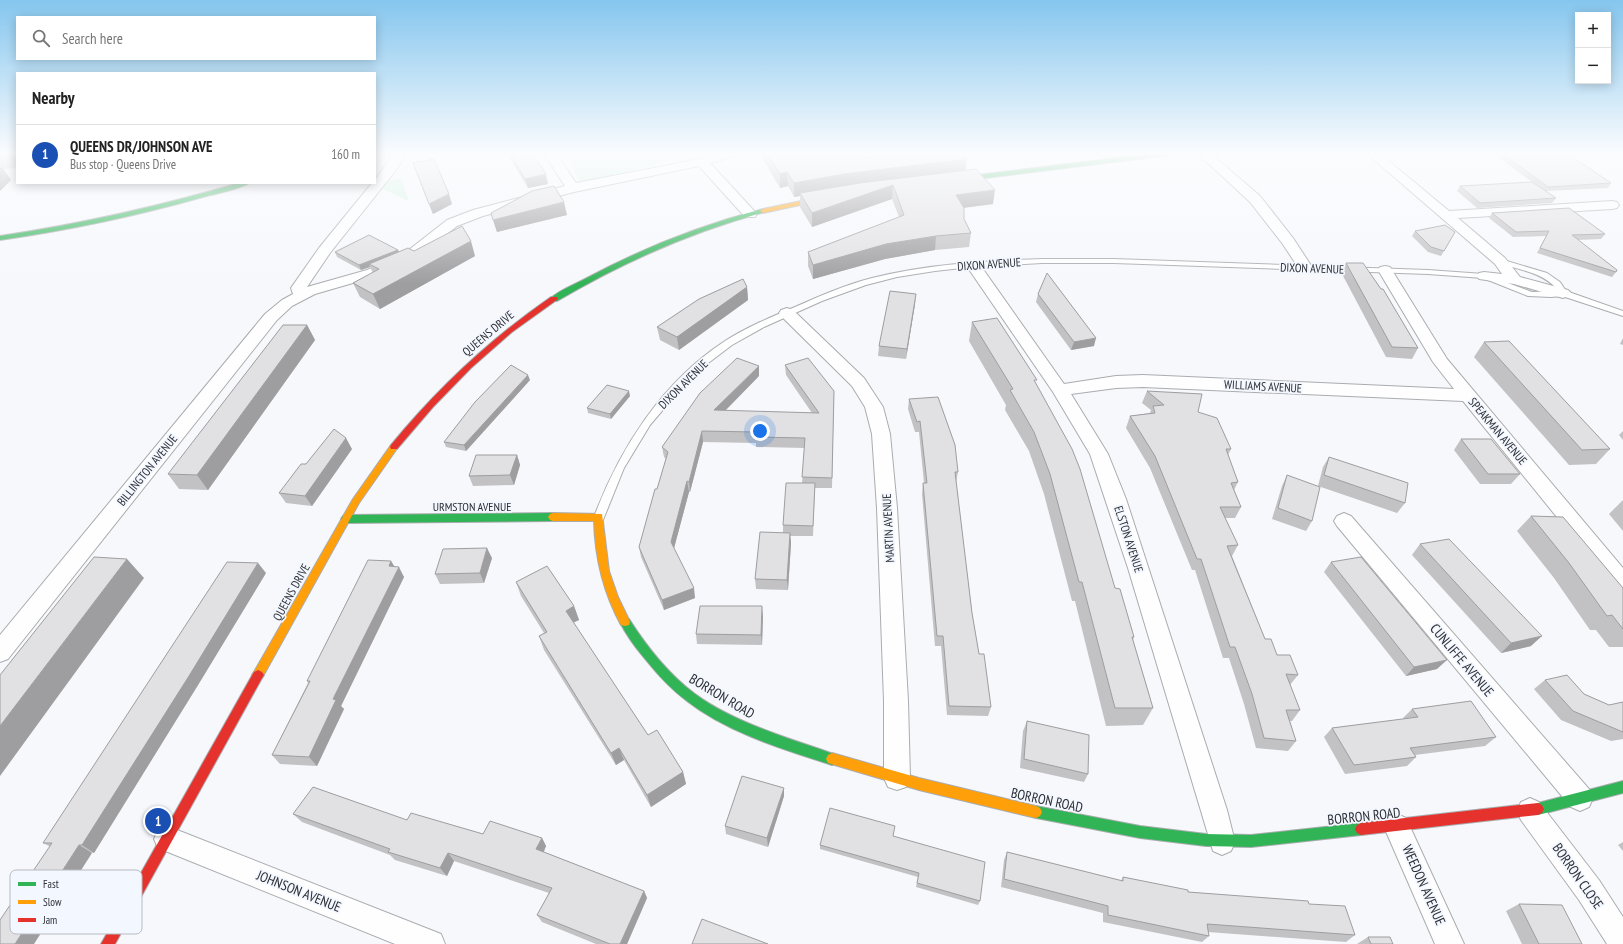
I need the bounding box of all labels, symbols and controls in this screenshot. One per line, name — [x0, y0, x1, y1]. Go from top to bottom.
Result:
map controls — [1575, 12, 1611, 84]
button: + — [1575, 12, 1611, 48]
search box — [16, 16, 376, 60]
icon: search — [30, 27, 52, 49]
text: Search here — [62, 29, 123, 48]
button: − — [1575, 48, 1611, 84]
text: Nearby — [32, 87, 75, 109]
text: QUEENS DR/JOHNSON AVE — [70, 137, 212, 156]
text: 1 — [42, 146, 48, 163]
text: 160 m — [331, 146, 360, 163]
text: Bus stop · Queens Drive — [70, 156, 176, 173]
street label: DIXON AVENUE — [957, 254, 1021, 274]
street label: DIXON AVENUE — [1280, 259, 1344, 277]
street label: QUEENS DRIVE — [459, 307, 517, 359]
street label: DIXON AVENUE — [655, 356, 711, 412]
street label: WILLIAMS AVENUE — [1224, 376, 1302, 396]
street label: SPEAKMAN AVENUE — [1466, 394, 1530, 468]
your location — [750, 421, 770, 441]
street label: BILLINGTON AVENUE — [114, 431, 180, 509]
street label: MARTIN AVENUE — [879, 493, 897, 563]
street label: URMSTON AVENUE — [433, 499, 511, 514]
street label: ELSTON AVENUE — [1111, 504, 1147, 574]
street label: QUEENS DRIVE — [269, 561, 313, 623]
street label: CUNLIFFE AVENUE — [1426, 620, 1498, 700]
street label: BORRON ROAD — [686, 669, 758, 723]
street label: BORRON ROAD — [1009, 784, 1085, 816]
street label: BORRON ROAD — [1327, 803, 1401, 829]
pin: 1 — [145, 806, 171, 836]
street label: BORRON CLOSE — [1549, 839, 1607, 913]
street label: WEEDON AVENUE — [1398, 842, 1450, 928]
street label: JOHNSON AVENUE — [253, 866, 344, 916]
legend — [10, 870, 142, 934]
text: Fast — [43, 877, 59, 891]
text: Slow — [43, 895, 62, 909]
text: Jam — [42, 913, 57, 927]

